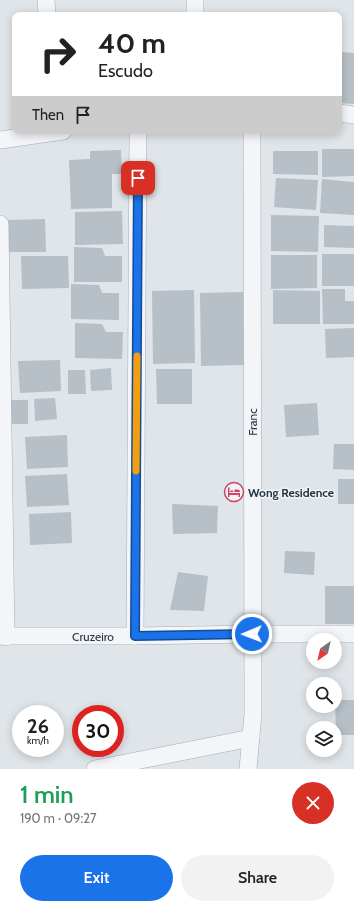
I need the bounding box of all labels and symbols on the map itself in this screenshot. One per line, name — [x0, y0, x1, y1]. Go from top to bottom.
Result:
pin — [121, 161, 155, 195]
street label: Franc — [245, 408, 260, 436]
hotel icon: Wong Residence — [223, 481, 245, 503]
place label: Wong Residence — [248, 485, 334, 500]
position arrow — [231, 613, 273, 655]
street label: Cruzeiro — [72, 629, 114, 644]
north arrow — [306, 633, 342, 669]
speed limit sign: 30 — [72, 705, 124, 757]

